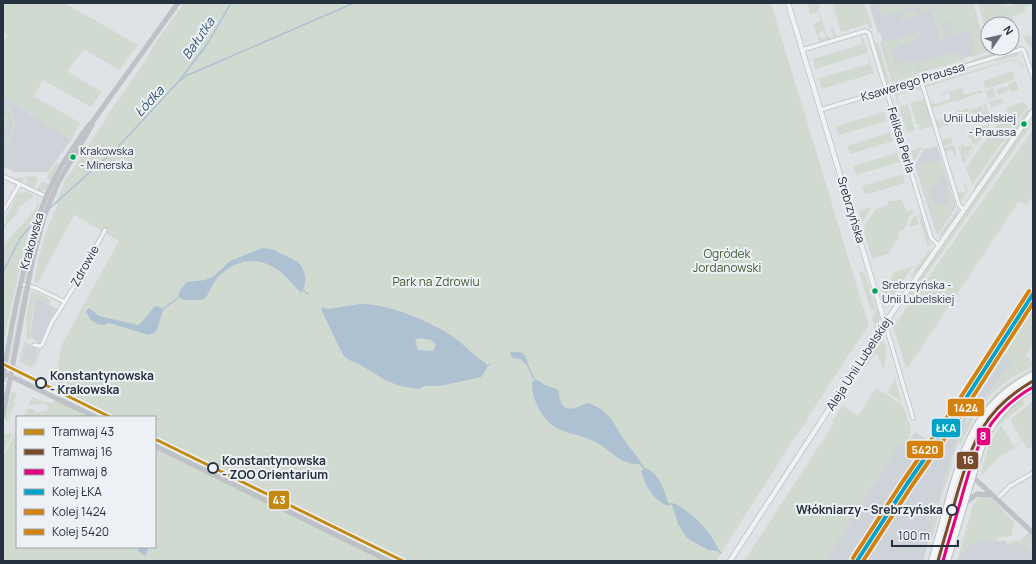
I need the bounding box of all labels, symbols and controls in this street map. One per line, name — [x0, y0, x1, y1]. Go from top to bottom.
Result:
water label: Bałutka — [177, 13, 219, 62]
north arrow — [980, 16, 1020, 56]
text: N — [1000, 23, 1017, 38]
street label: Ksawerego Praussa — [859, 58, 967, 105]
water label: Łódka — [130, 81, 168, 120]
street label: Feliksa Perla — [883, 105, 920, 175]
place label: Unii Lubelskiej - Praussa — [944, 110, 1016, 139]
marker: Unii Lubelskiej - Praussa — [1019, 119, 1029, 129]
place label: Krakowska - Minerska — [80, 143, 134, 172]
marker: Krakowska - Minerska — [68, 152, 78, 162]
street label: Srebrzyńska — [833, 175, 870, 245]
street label: Krakowska — [15, 210, 48, 271]
street label: Zdrowie — [66, 242, 103, 289]
park label: Ogródek Jordanowski — [693, 245, 761, 276]
park label: Park na Zdrowiu — [392, 273, 480, 290]
place label: Srebrzyńska - Unii Lubelskiej — [882, 277, 954, 306]
marker: Srebrzyńska - Unii Lubelskiej — [870, 286, 880, 296]
street label: Aleja Unii Lubelskiej — [822, 314, 895, 414]
place label: Konstantynowska - Krakowska — [50, 367, 154, 398]
marker: Konstantynowska - Krakowska — [35, 377, 47, 389]
line badge: 1424 — [947, 398, 985, 417]
text: 1424 — [954, 400, 979, 415]
legend — [16, 416, 156, 548]
line badge: ŁKA — [931, 418, 961, 438]
text: ŁKA — [936, 420, 957, 435]
text: Tramwaj 43 — [52, 423, 114, 440]
line badge: 8 — [976, 427, 991, 446]
text: 8 — [980, 428, 987, 443]
line badge: 5420 — [906, 440, 944, 459]
text: 5420 — [912, 442, 938, 457]
text: Tramwaj 16 — [52, 443, 113, 460]
line badge: 16 — [956, 451, 979, 470]
place label: Konstantynowska - ZOO Orientarium — [222, 452, 328, 483]
text: 16 — [962, 452, 974, 467]
marker: Konstantynowska - ZOO Orientarium — [207, 462, 219, 474]
text: Tramwaj 8 — [52, 463, 107, 480]
text: Kolej ŁKA — [52, 483, 102, 500]
line badge: 43 — [268, 490, 290, 510]
text: 43 — [272, 492, 286, 507]
place label: Włókniarzy - Srebrzyńska — [796, 501, 943, 518]
text: Kolej 1424 — [52, 503, 106, 520]
marker: Włókniarzy - Srebrzyńska — [946, 504, 958, 516]
scale bar — [892, 522, 958, 548]
text: Kolej 5420 — [52, 523, 109, 540]
text: 100 m — [898, 527, 930, 544]

